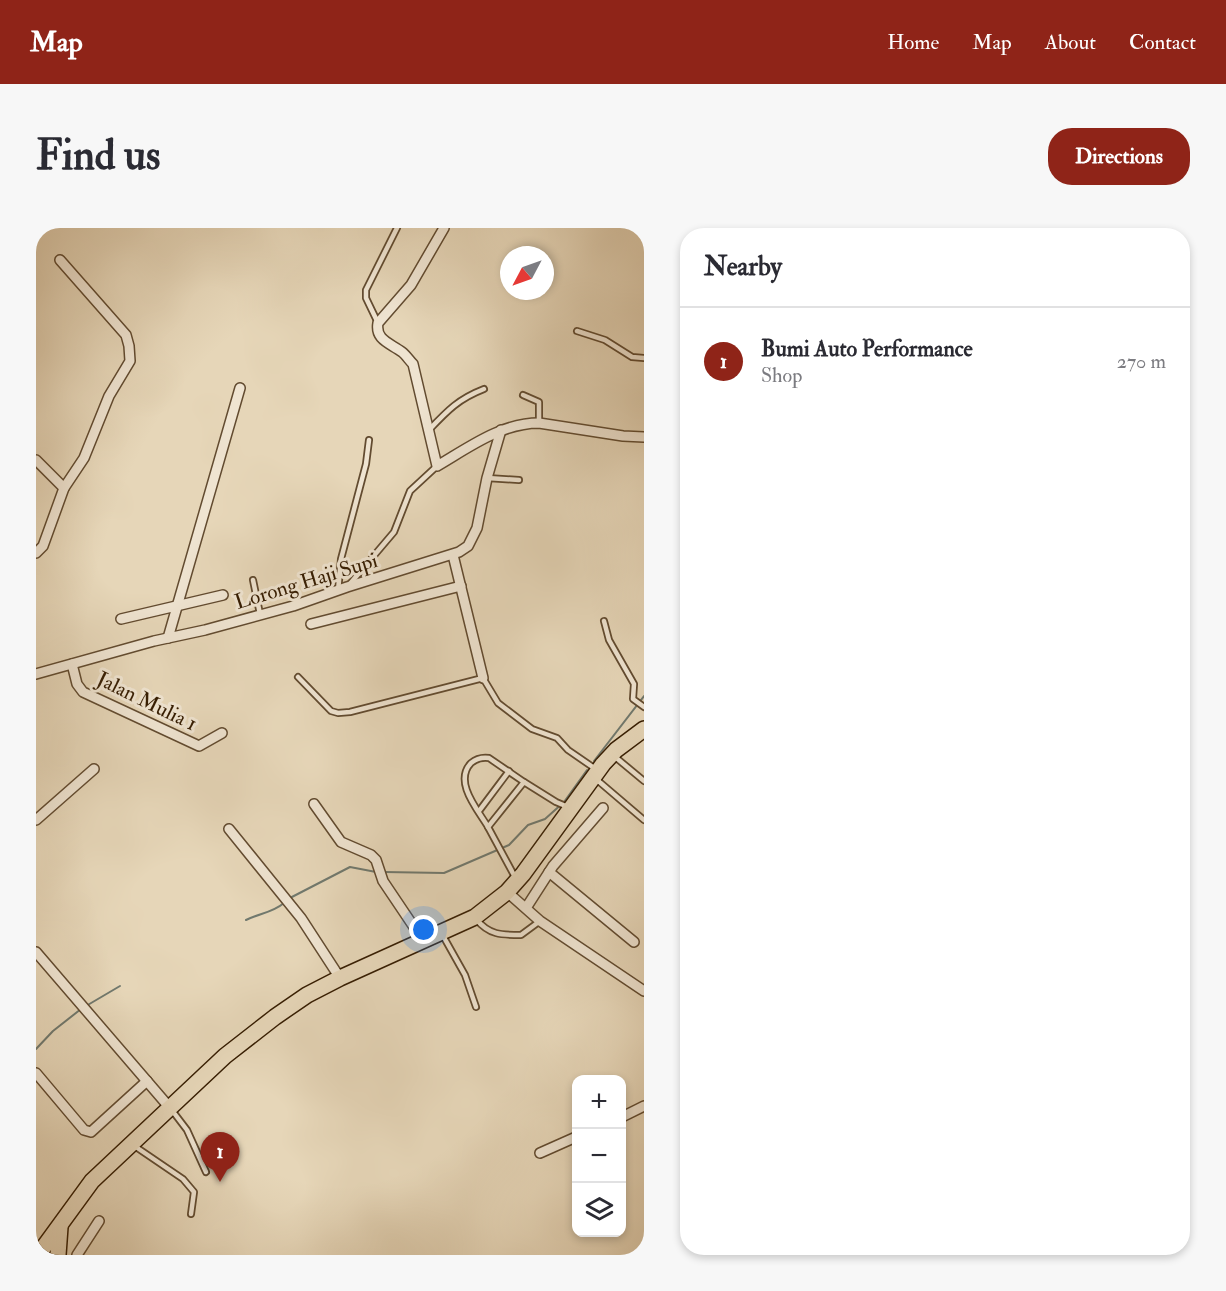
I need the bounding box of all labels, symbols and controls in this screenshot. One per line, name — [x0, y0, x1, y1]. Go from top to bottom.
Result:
text: Map — [30, 25, 83, 60]
text: Home — [887, 29, 939, 56]
text: Map — [972, 29, 1012, 56]
text: About — [1045, 29, 1096, 56]
text: Contact — [1129, 29, 1196, 56]
button: Directions — [1048, 128, 1190, 185]
text: Find us — [36, 130, 160, 182]
north arrow — [500, 246, 554, 300]
text: Nearby — [704, 251, 782, 283]
text: Bumi Auto Performance — [761, 335, 973, 363]
text: 1 — [720, 349, 727, 374]
text: 270 m — [1117, 349, 1166, 374]
text: Shop — [761, 363, 802, 388]
street label: Lorong Haji Supi — [231, 547, 381, 616]
street label: Jalan Mulia 1 — [91, 665, 201, 737]
your location — [409, 915, 438, 944]
map controls — [572, 1075, 626, 1237]
button: + — [572, 1075, 626, 1129]
button: − — [572, 1129, 626, 1183]
pin: 1 — [200, 1132, 240, 1182]
button: layers — [572, 1183, 626, 1237]

